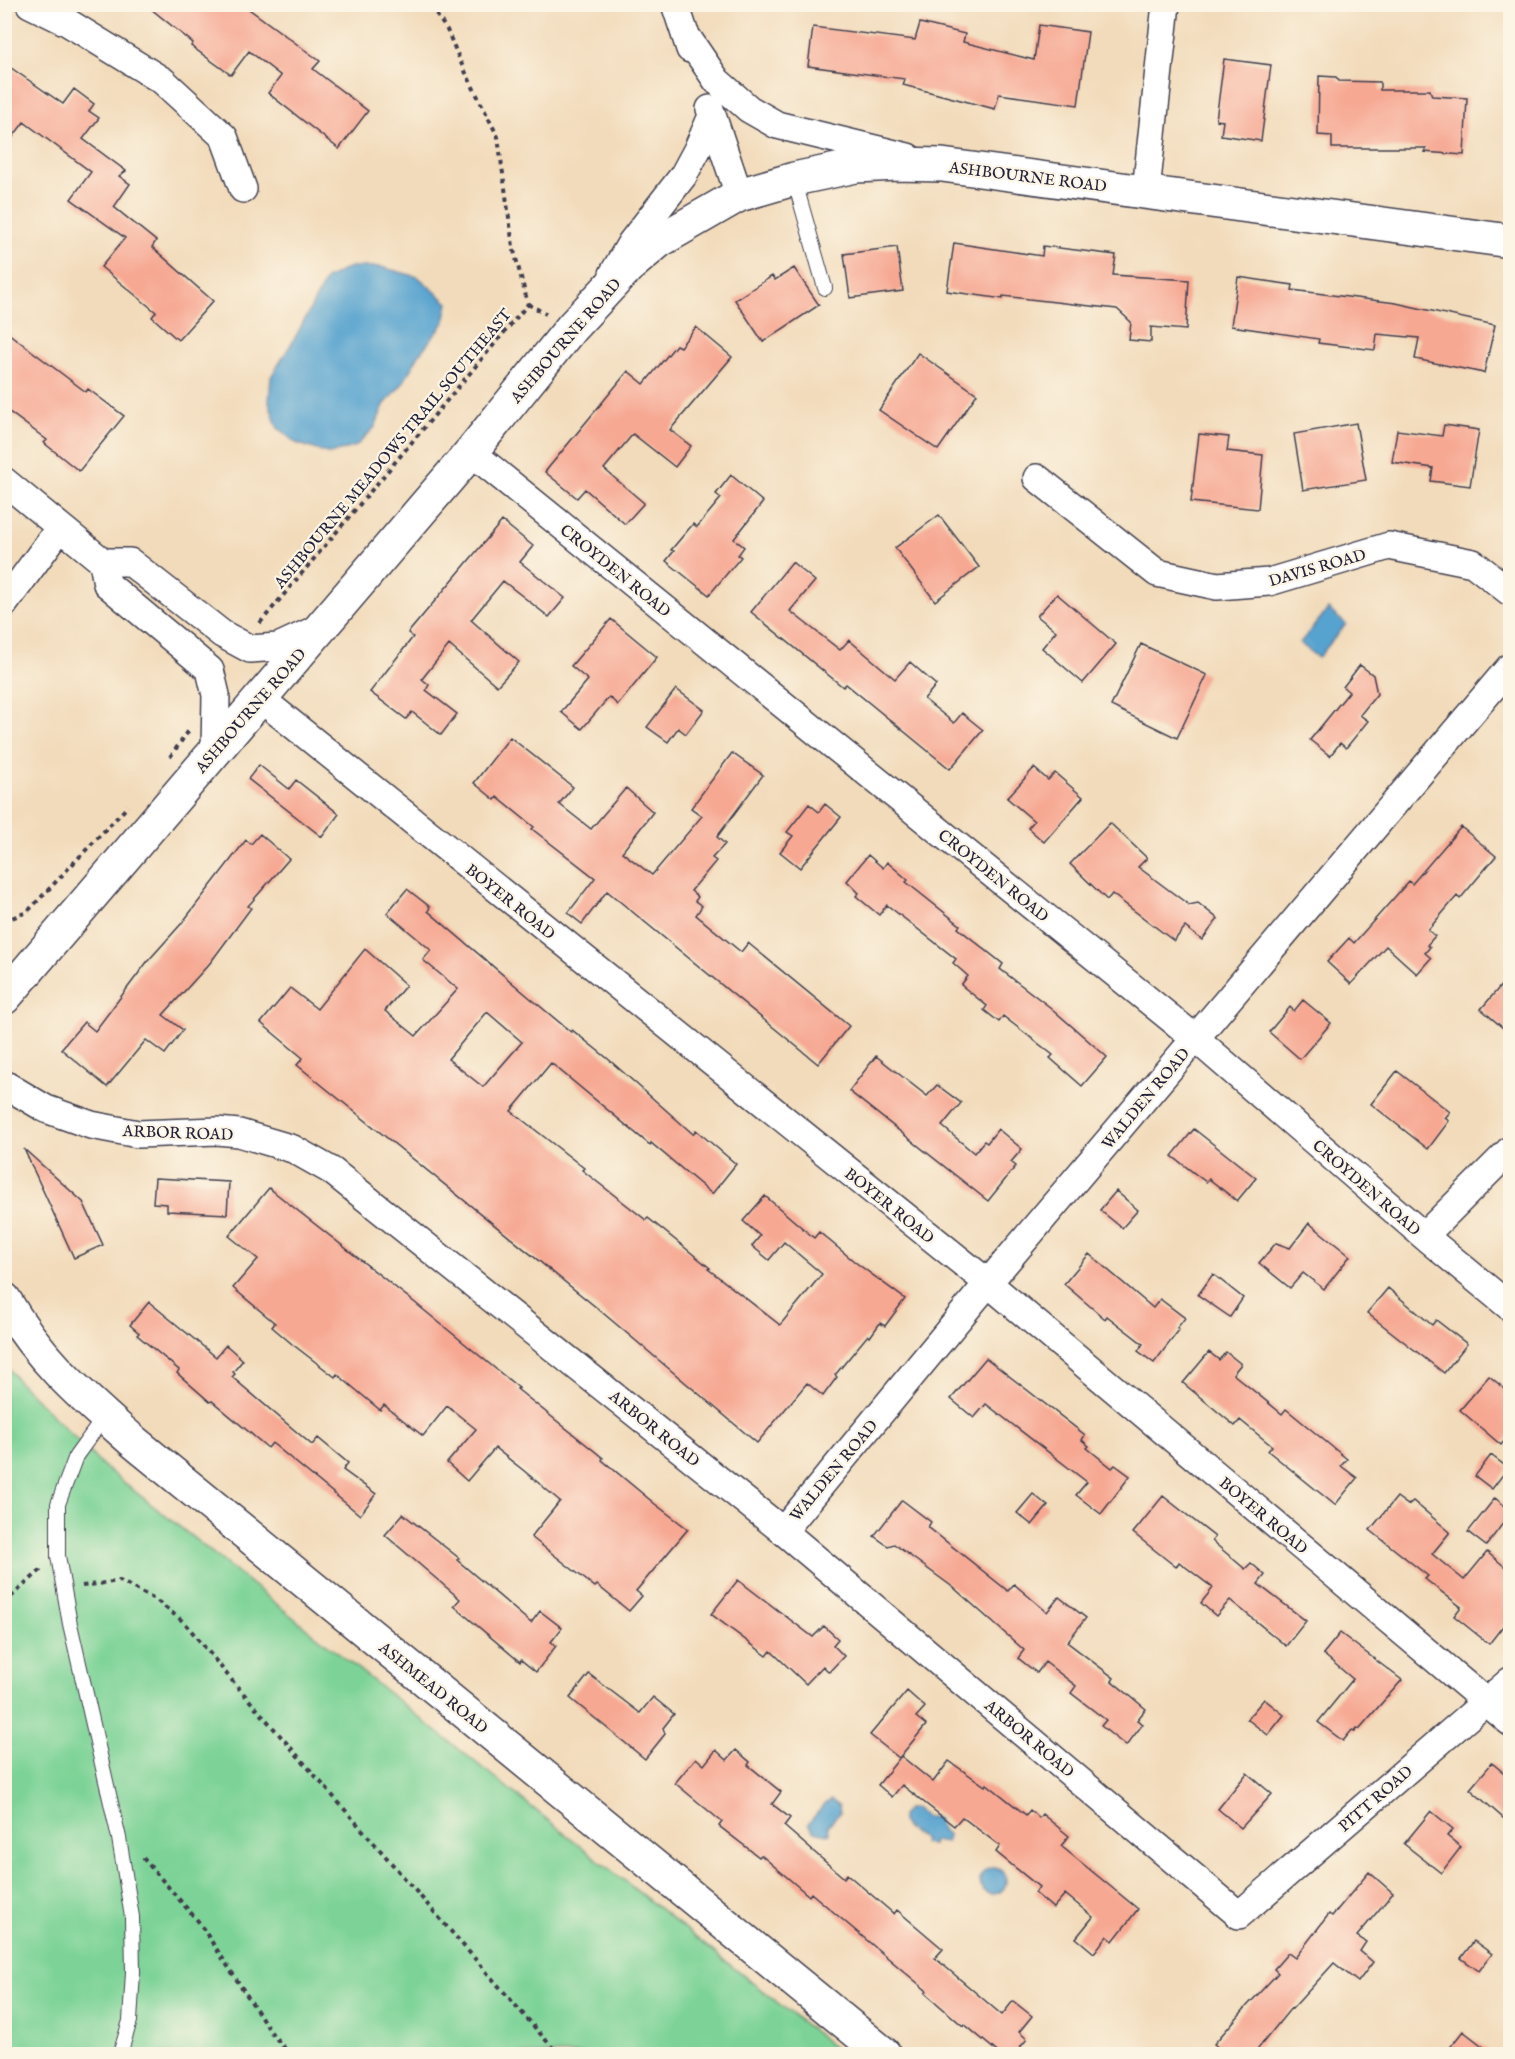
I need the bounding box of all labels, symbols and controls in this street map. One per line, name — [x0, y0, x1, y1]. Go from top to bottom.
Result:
street label: ASHBOURNE ROAD — [947, 158, 1108, 198]
street label: ASHBOURNE ROAD — [506, 275, 626, 409]
street label: ASHBOURNE MEADOWS TRAIL SOUTHEAST — [270, 305, 517, 594]
street label: CROYDEN ROAD — [555, 521, 674, 622]
street label: DAVIS ROAD — [1267, 545, 1369, 592]
street label: ASHBOURNE ROAD — [191, 645, 311, 779]
street label: CROYDEN ROAD — [933, 826, 1052, 927]
street label: BOYER ROAD — [461, 860, 559, 945]
street label: WALDEN ROAD — [1098, 1044, 1195, 1154]
street label: ARBOR ROAD — [121, 1122, 234, 1146]
street label: CROYDEN ROAD — [1308, 1136, 1424, 1241]
street label: BOYER ROAD — [840, 1164, 938, 1249]
street label: ARBOR ROAD — [604, 1386, 703, 1472]
street label: WALDEN ROAD — [786, 1416, 883, 1526]
street label: BOYER ROAD — [1214, 1474, 1311, 1560]
street label: ASHMEAD ROAD — [373, 1638, 491, 1739]
street label: ARBOR ROAD — [979, 1696, 1078, 1783]
street label: PITT ROAD — [1335, 1762, 1418, 1837]

